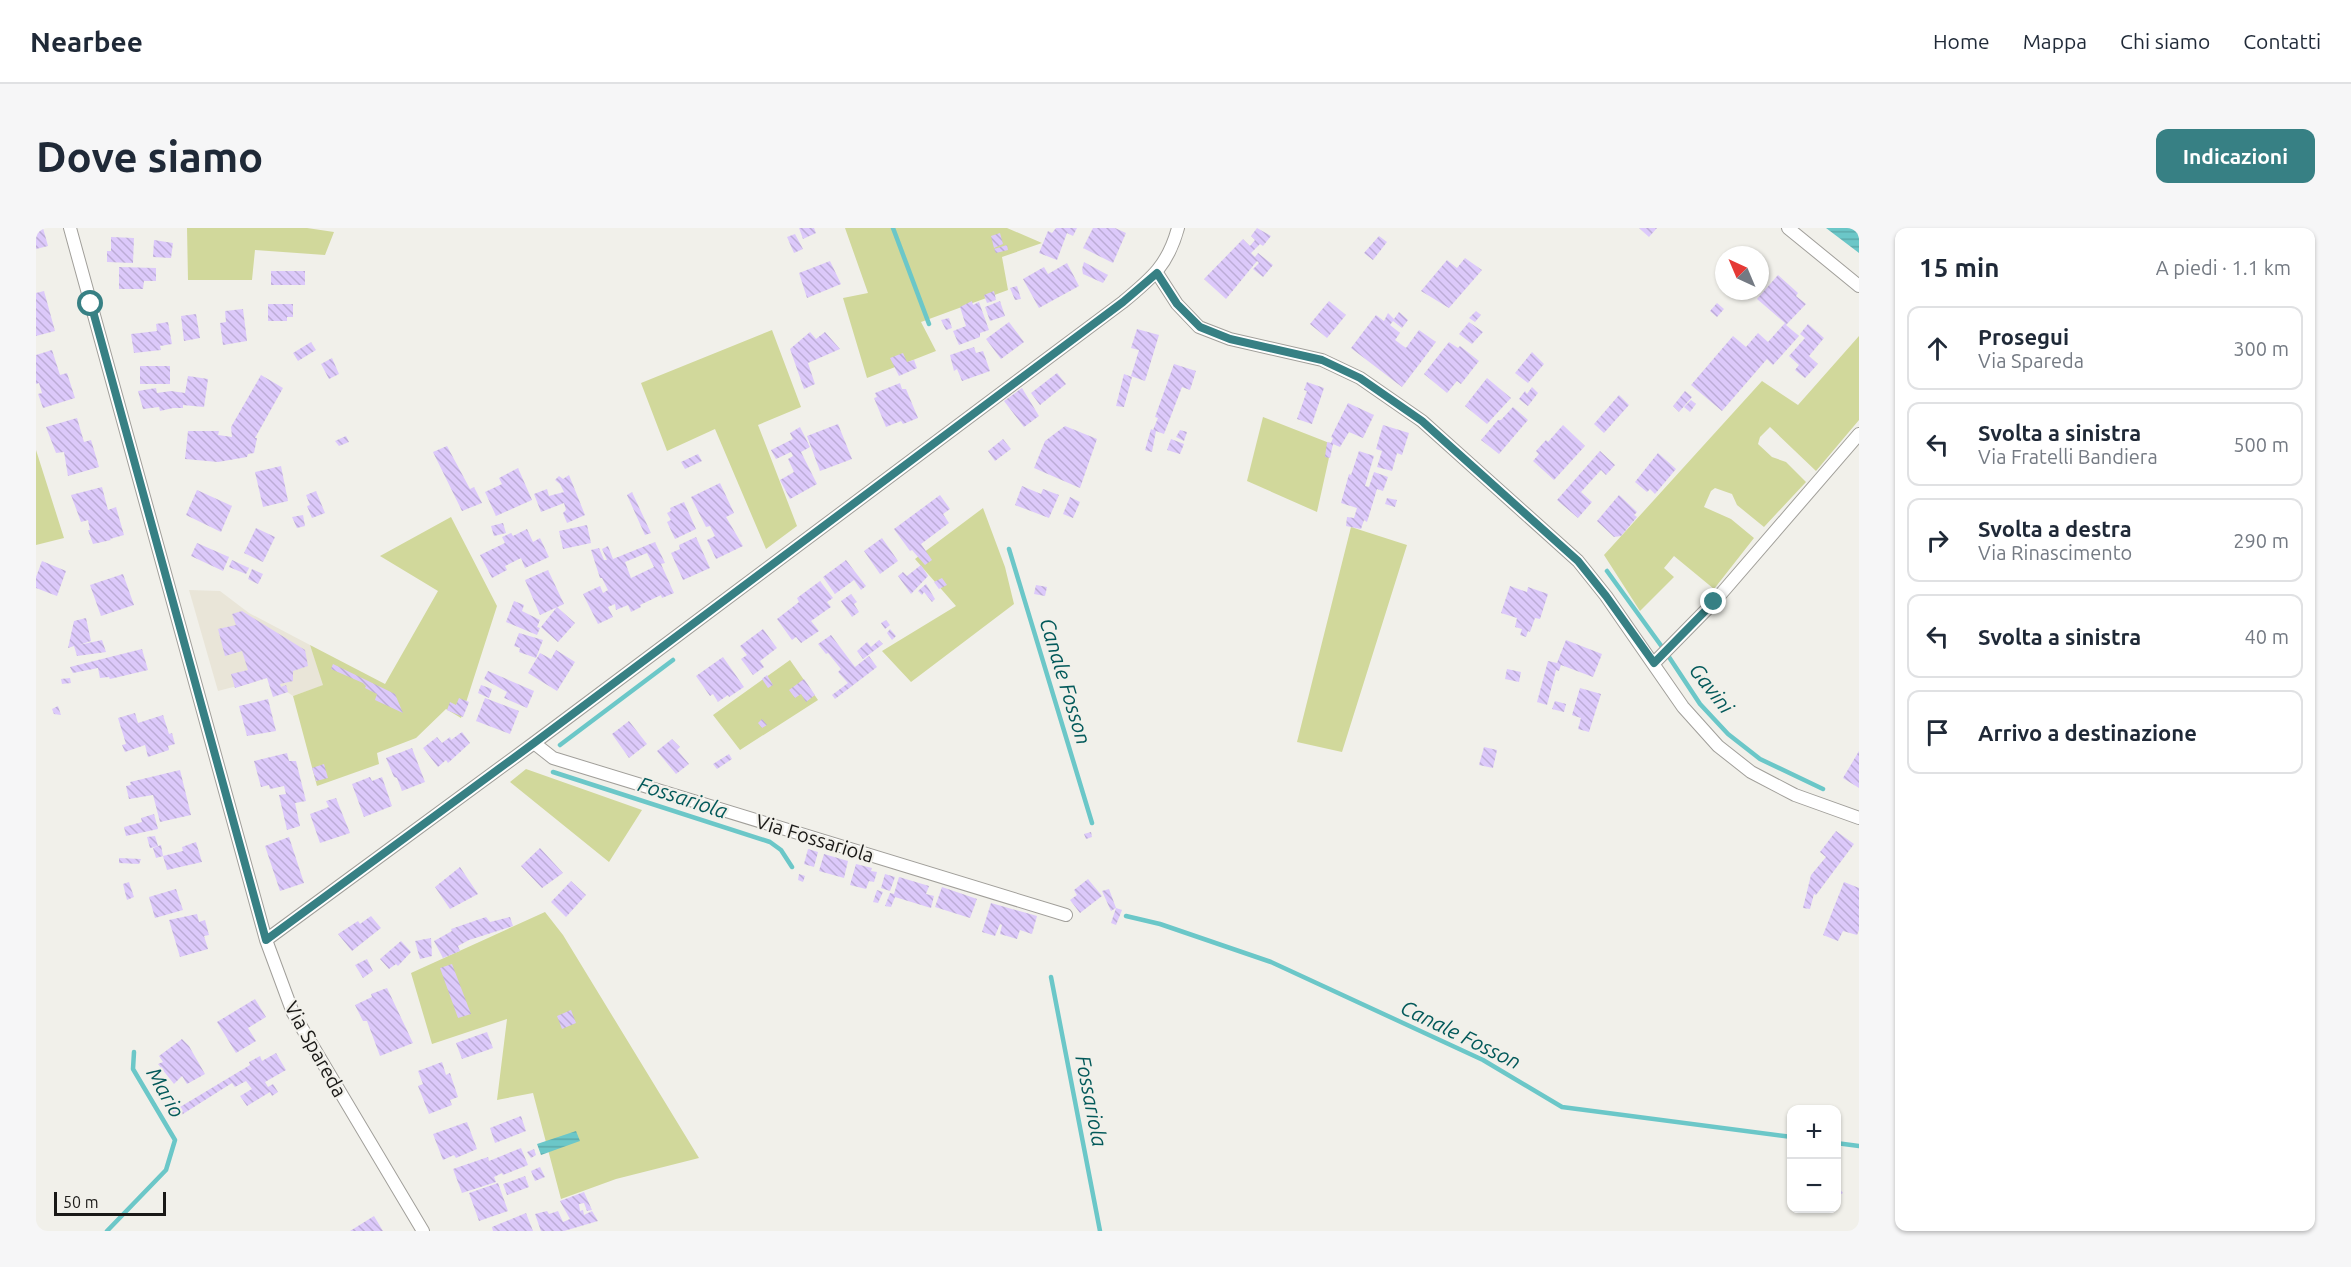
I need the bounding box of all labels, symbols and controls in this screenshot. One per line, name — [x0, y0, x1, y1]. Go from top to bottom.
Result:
text: Nearbee — [30, 26, 143, 57]
text: Home — [1933, 29, 1990, 53]
text: Mappa — [2023, 29, 2087, 53]
text: Chi siamo — [2120, 29, 2210, 53]
text: Contatti — [2243, 29, 2321, 53]
button: Indicazioni — [2156, 129, 2315, 183]
text: Dove siamo — [36, 133, 263, 180]
north arrow — [1715, 246, 1769, 300]
text: 15 min — [1919, 253, 1999, 282]
text: A piedi · 1.1 km — [2156, 256, 2291, 279]
route start — [77, 290, 103, 316]
text: Prosegui — [1978, 324, 2069, 349]
icon: ahead — [1921, 332, 1954, 365]
text: 300 m — [2233, 337, 2289, 360]
text: Via Spareda — [1978, 349, 2084, 372]
text: Svolta a sinistra — [1978, 420, 2141, 445]
icon: left — [1921, 428, 1954, 461]
text: 500 m — [2233, 433, 2289, 456]
text: Via Fratelli Bandiera — [1978, 445, 2158, 468]
text: Svolta a destra — [1978, 516, 2132, 541]
icon: right — [1921, 524, 1954, 557]
text: 290 m — [2233, 529, 2289, 552]
text: Via Rinascimento — [1978, 541, 2132, 564]
route end — [1700, 588, 1726, 614]
water label: Canale Fosson — [1035, 615, 1097, 747]
icon: left — [1921, 620, 1954, 653]
text: Svolta a sinistra — [1978, 624, 2141, 649]
text: 40 m — [2245, 625, 2289, 648]
water label: Gavini — [1685, 658, 1740, 719]
icon: arrive — [1921, 716, 1954, 749]
text: Arrivo a destinazione — [1978, 720, 2197, 745]
water label: Fossariola — [635, 771, 731, 823]
street label: Via Fossariola — [753, 809, 877, 867]
water label: Canale Fosson — [1397, 995, 1525, 1073]
street label: Via Spareda — [280, 997, 352, 1101]
water label: Fossariola — [1071, 1053, 1113, 1149]
water label: Mario — [142, 1063, 190, 1121]
map controls — [1787, 1105, 1841, 1213]
button: + — [1787, 1105, 1841, 1159]
button: − — [1787, 1159, 1841, 1213]
scale bar — [54, 1189, 166, 1216]
text: 50 m — [63, 1193, 99, 1211]

